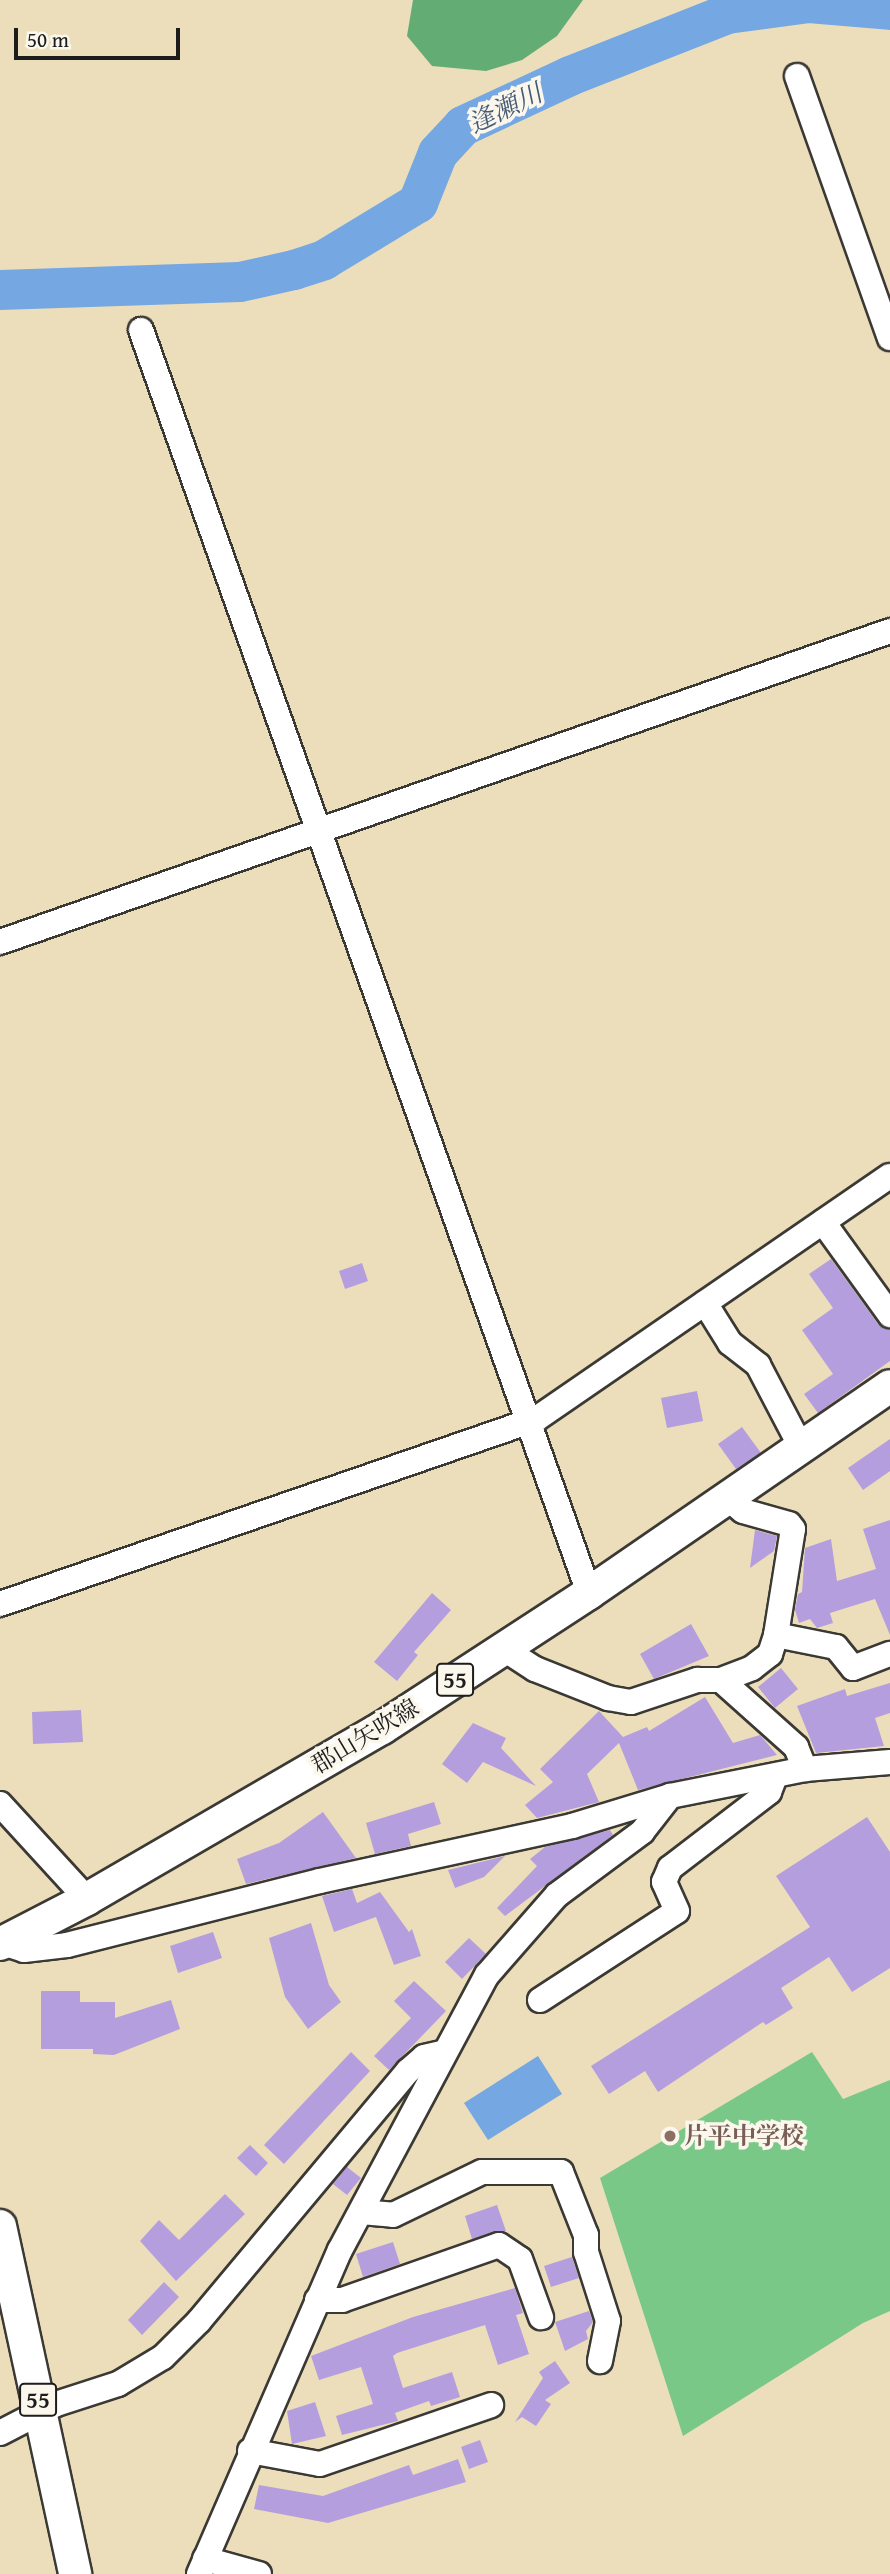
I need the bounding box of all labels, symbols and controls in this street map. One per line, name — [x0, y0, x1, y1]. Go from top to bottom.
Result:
scale bar — [18, 14, 184, 58]
text: 50 m — [27, 24, 69, 55]
water label: 逢瀬川 — [463, 77, 547, 139]
road number: 55 — [436, 1660, 474, 1700]
street label: 郡山矢吹線 — [306, 1693, 424, 1779]
place label: 片平中学校 — [684, 2122, 804, 2150]
marker: 片平中学校 — [662, 2128, 678, 2144]
road number: 55 — [19, 2380, 57, 2420]

